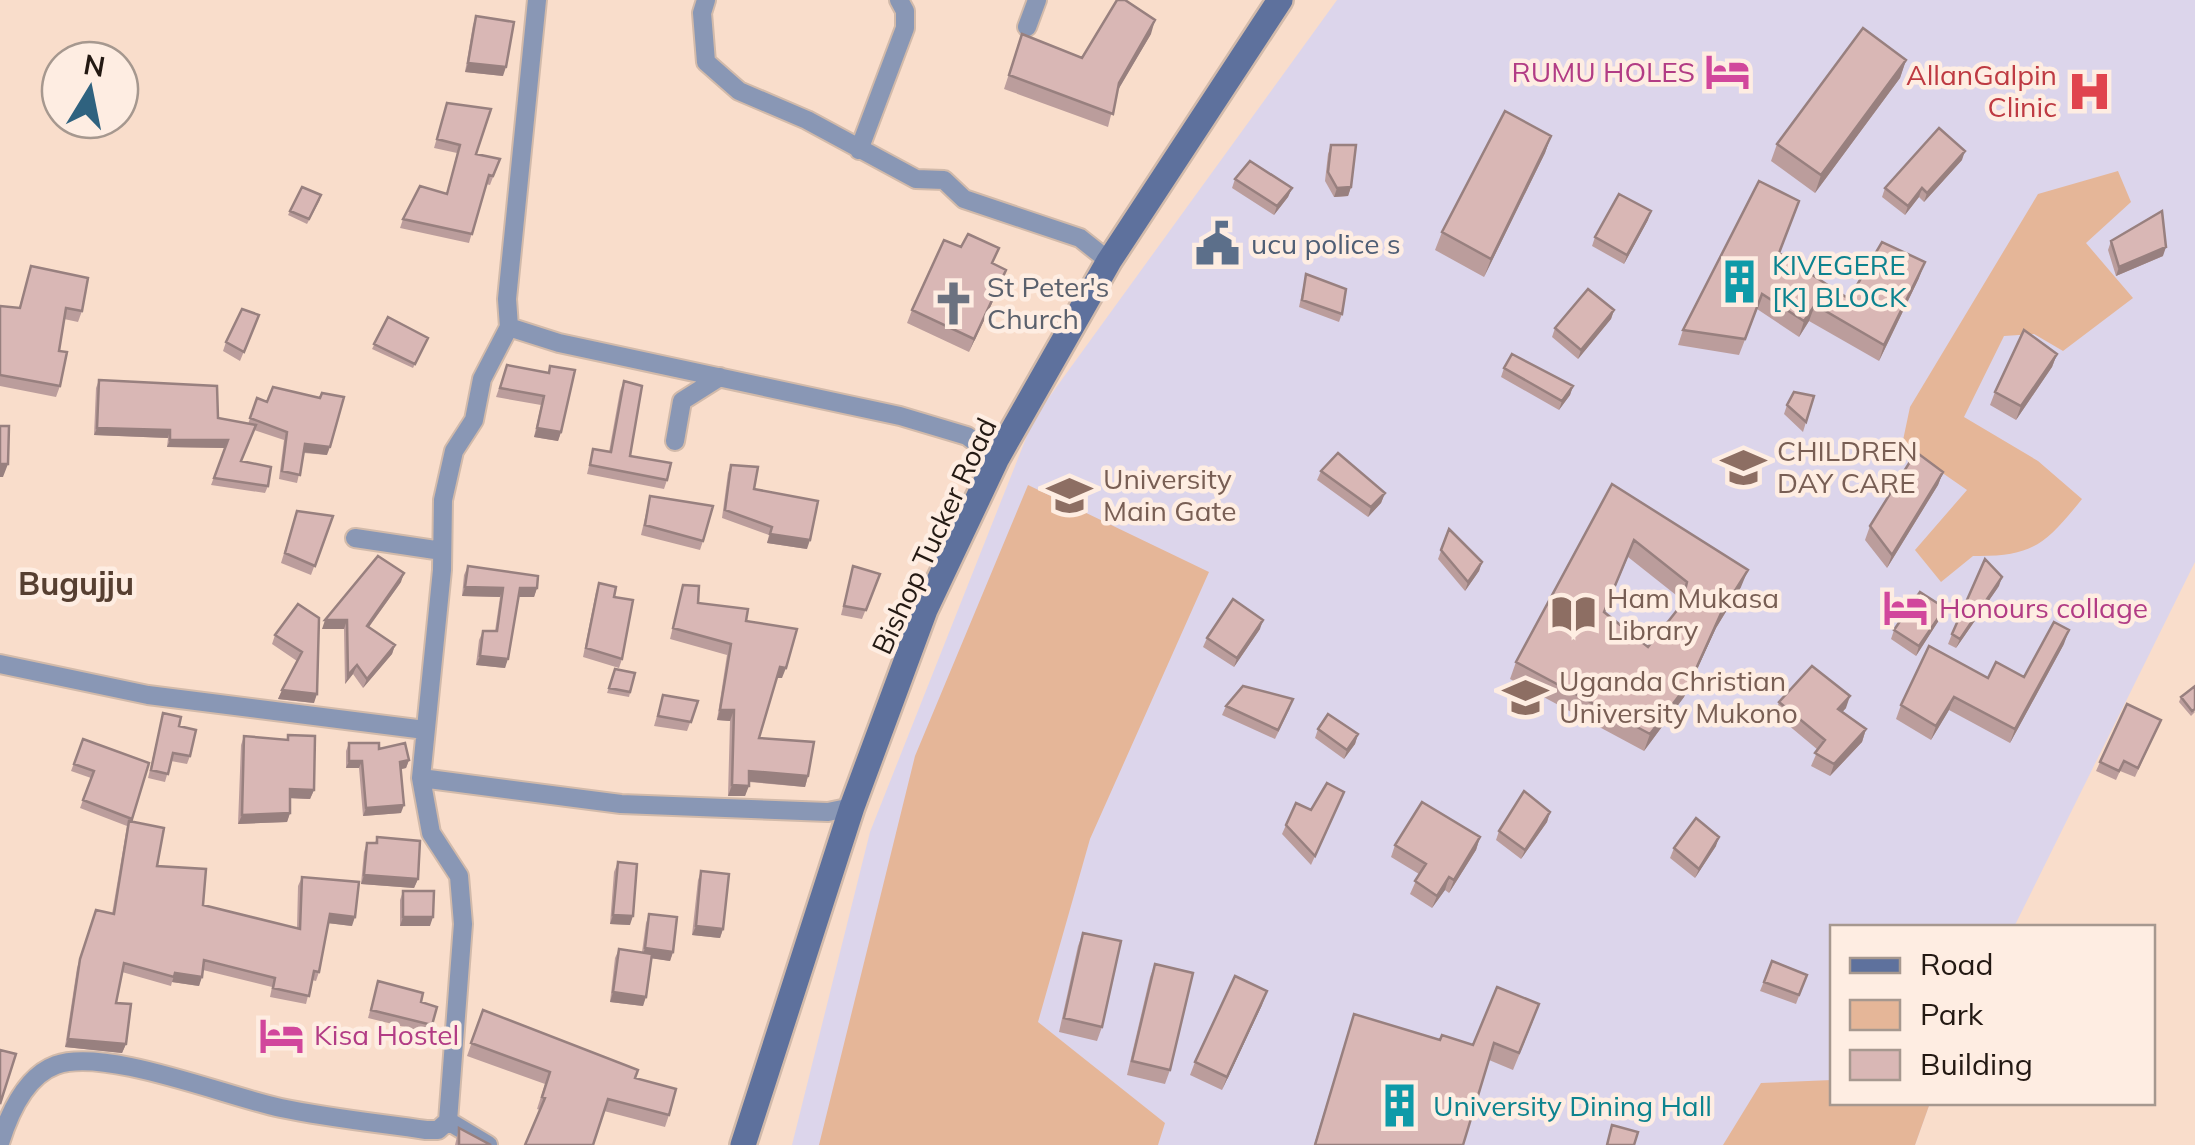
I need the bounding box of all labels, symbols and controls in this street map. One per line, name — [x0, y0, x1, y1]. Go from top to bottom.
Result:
north arrow — [40, 40, 140, 140]
text: N — [81, 46, 108, 84]
hotel icon: RUMU HOLES — [1704, 48, 1752, 96]
place label: RUMU HOLES — [1511, 54, 1695, 89]
place label: AllanGalpin Clinic — [1906, 57, 2057, 124]
hospital icon: AllanGalpin Clinic — [2066, 67, 2114, 115]
public building icon: ucu police s — [1194, 220, 1242, 268]
place label: ucu police s — [1251, 226, 1401, 261]
place label: KIVEGERE [K] BLOCK — [1772, 247, 1908, 314]
building icon: KIVEGERE [K] BLOCK — [1715, 257, 1763, 305]
place label: St Peter's Church — [987, 269, 1109, 336]
church icon: St Peter's Church — [930, 279, 978, 327]
street label: Bishop Tucker Road — [864, 412, 1004, 659]
place label: CHILDREN DAY CARE — [1777, 433, 1918, 500]
school or university icon: CHILDREN DAY CARE — [1720, 443, 1768, 491]
place label: University Main Gate — [1103, 461, 1236, 528]
school or university icon: University Main Gate — [1046, 471, 1094, 519]
district label: Bugujju — [18, 563, 134, 603]
place label: Ham Mukasa Library — [1607, 580, 1779, 647]
hotel icon: Honours collage — [1882, 584, 1930, 632]
library icon: Ham Mukasa Library — [1550, 590, 1598, 638]
place label: Honours collage — [1939, 590, 2148, 625]
place label: Uganda Christian University Mukono — [1559, 663, 1798, 730]
school or university icon: Uganda Christian University Mukono — [1502, 673, 1550, 721]
legend — [1830, 925, 2155, 1105]
text: Road — [1920, 945, 1994, 983]
text: Park — [1920, 995, 1984, 1033]
hotel icon: Kisa Hostel — [257, 1011, 305, 1059]
place label: Kisa Hostel — [314, 1017, 459, 1052]
text: Building — [1920, 1045, 2033, 1083]
building icon: University Dining Hall — [1376, 1082, 1424, 1130]
place label: University Dining Hall — [1433, 1088, 1712, 1123]

